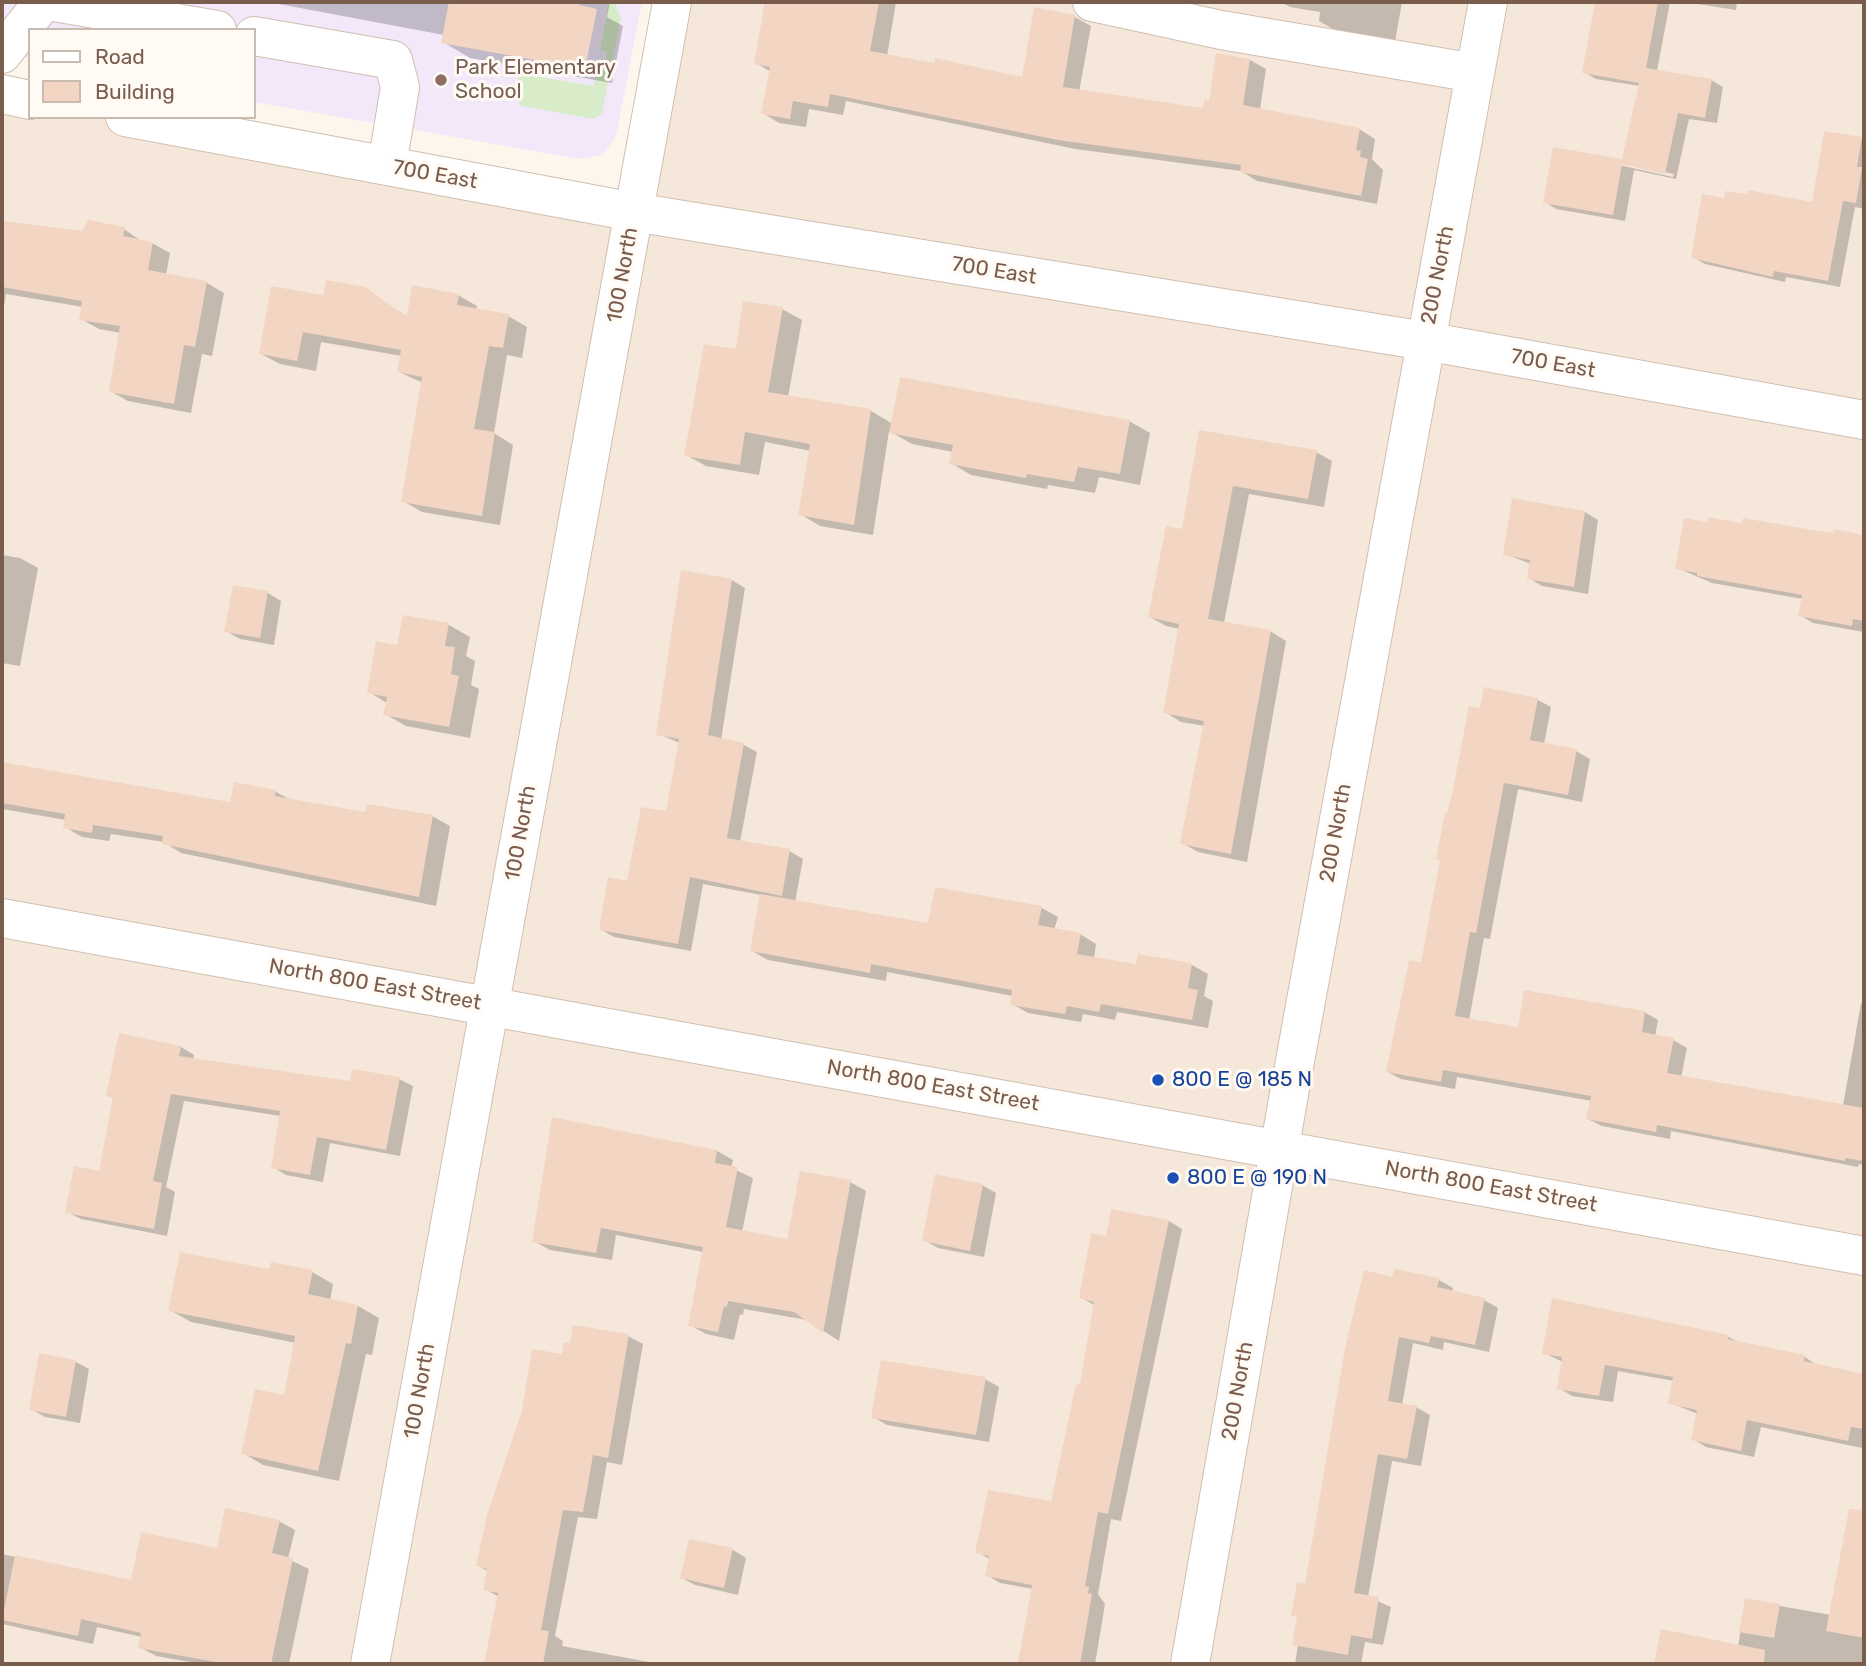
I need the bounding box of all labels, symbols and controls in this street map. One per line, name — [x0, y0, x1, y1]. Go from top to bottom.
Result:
legend — [28, 28, 256, 119]
text: Road — [95, 44, 145, 69]
place label: Park Elementary School — [455, 55, 616, 105]
marker: Park Elementary School — [433, 72, 449, 88]
text: Building — [95, 79, 175, 104]
street label: 700 East — [391, 155, 479, 195]
street label: 200 North — [1416, 224, 1460, 326]
street label: 100 North — [602, 225, 644, 325]
street label: 700 East — [950, 252, 1038, 290]
street label: 700 East — [1509, 344, 1597, 384]
street label: 200 North — [1315, 782, 1357, 884]
street label: 100 North — [500, 783, 542, 883]
street label: North 800 East Street — [267, 954, 483, 1016]
street label: North 800 East Street — [825, 1055, 1041, 1117]
place label: 800 E @ 185 N — [1172, 1067, 1312, 1093]
marker: 800 E @ 185 N — [1150, 1072, 1166, 1088]
street label: North 800 East Street — [1383, 1156, 1599, 1218]
place label: 800 E @ 190 N — [1187, 1165, 1327, 1191]
marker: 800 E @ 190 N — [1165, 1170, 1181, 1186]
street label: 200 North — [1217, 1340, 1259, 1442]
street label: 100 North — [399, 1341, 441, 1441]

